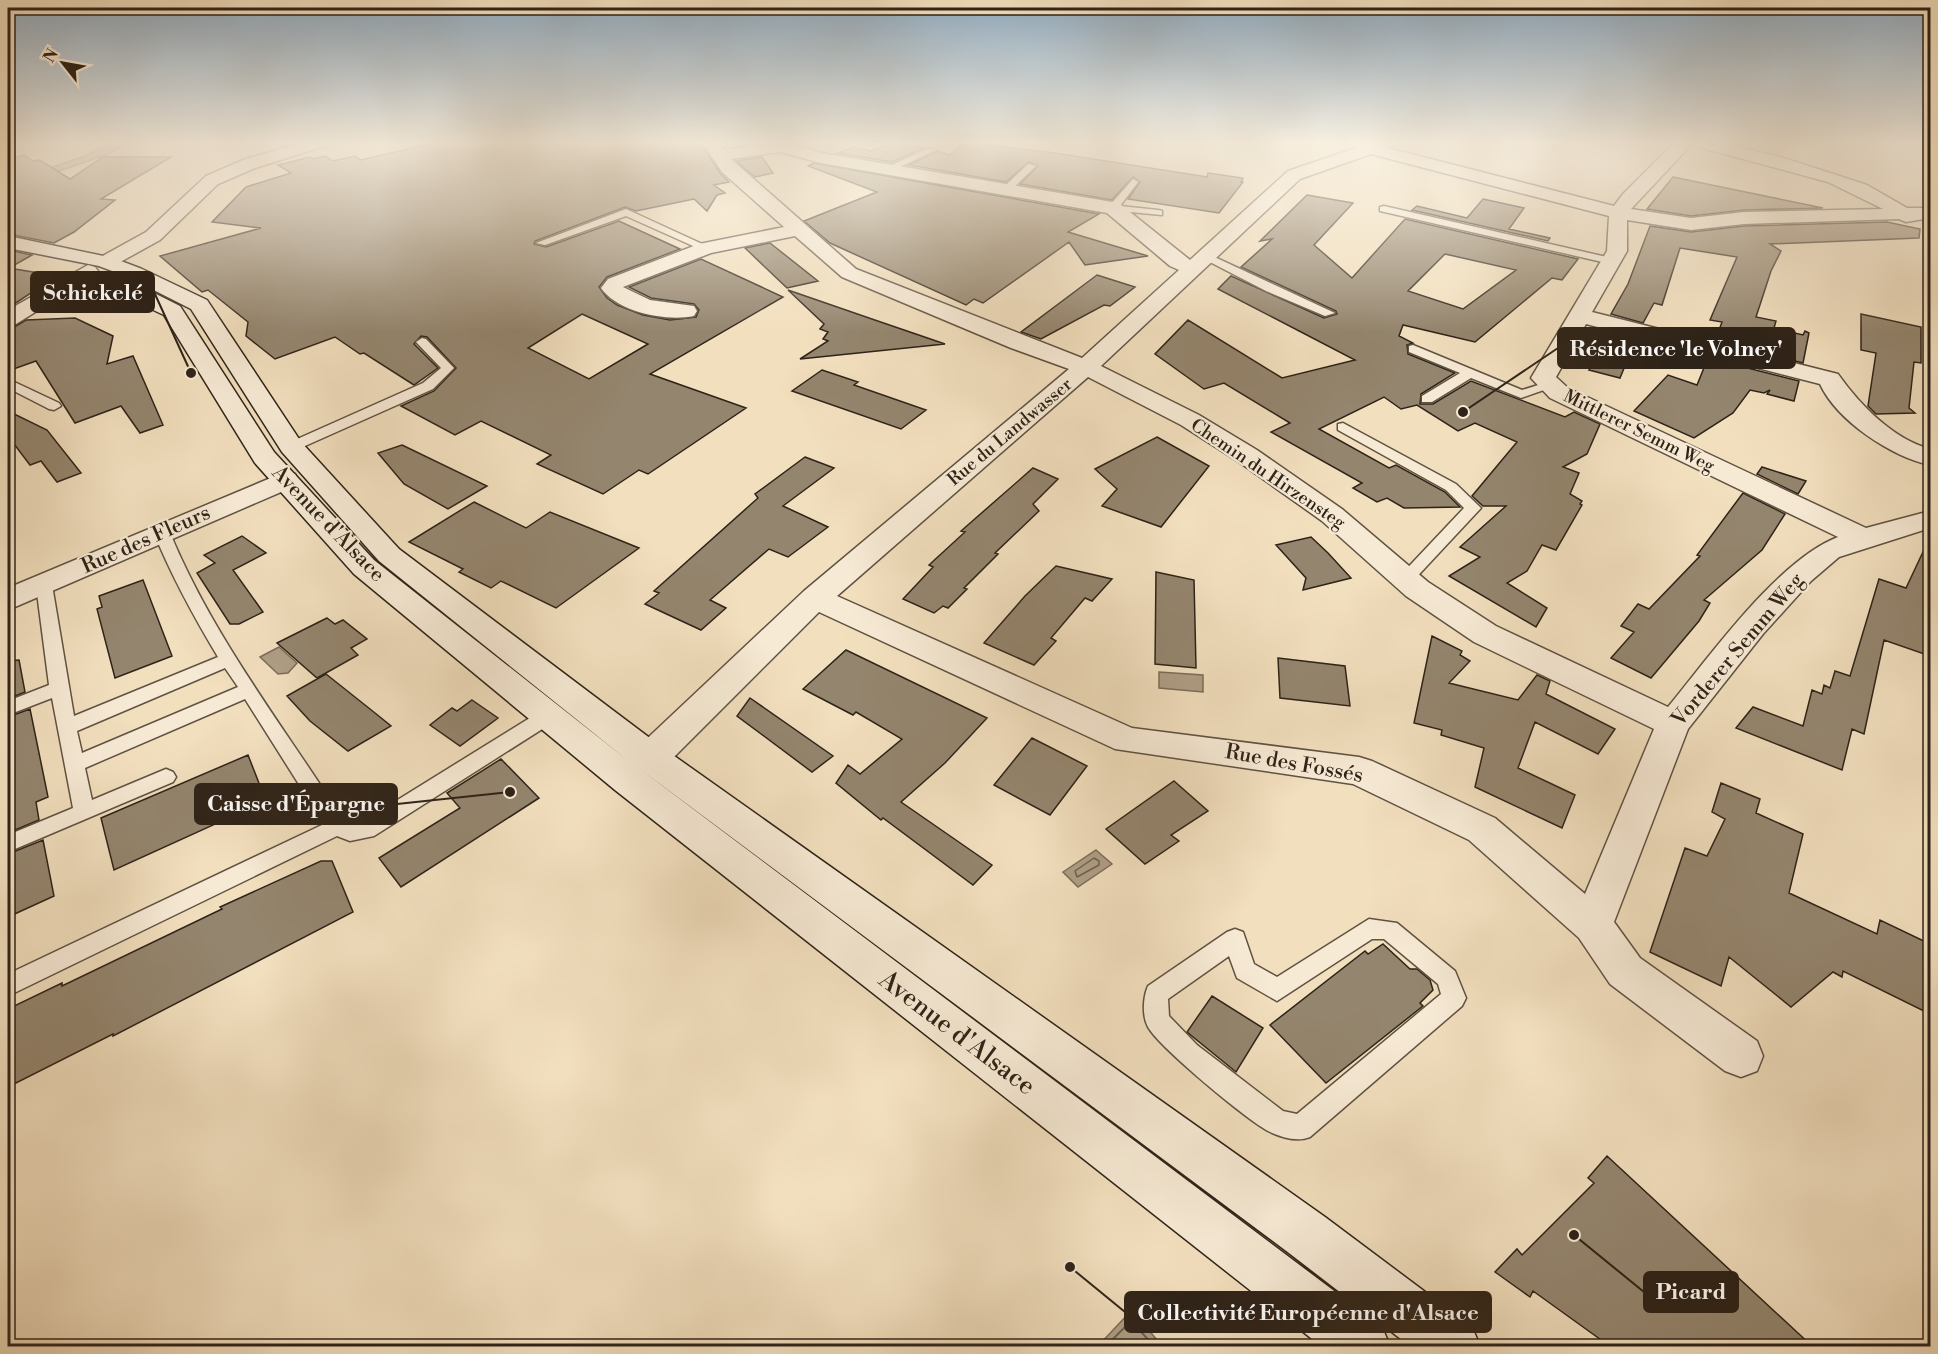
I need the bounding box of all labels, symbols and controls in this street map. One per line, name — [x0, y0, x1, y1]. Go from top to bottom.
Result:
north arrow — [33, 33, 93, 93]
text: N — [39, 45, 63, 66]
callout: Schickelé — [31, 272, 154, 312]
text: Schickelé — [43, 280, 143, 307]
callout: Résidence 'le Volney' — [1558, 328, 1795, 368]
text: Résidence 'le Volney' — [1569, 336, 1783, 363]
street label: Rue du Landwasser — [943, 373, 1077, 491]
street label: Mittlerer Semm Weg — [1560, 384, 1719, 478]
street label: Chemin du Hirzensteg — [1186, 414, 1350, 535]
street label: Avenue d'Alsace — [265, 460, 390, 588]
street label: Rue des Fleurs — [78, 500, 214, 580]
street label: Vorderer Semm Weg — [1666, 568, 1810, 733]
street label: Rue des Fossés — [1223, 739, 1365, 789]
callout: Caisse d'Épargne — [195, 784, 397, 824]
text: Caisse d'Épargne — [207, 789, 385, 818]
street label: Avenue d'Alsace — [872, 963, 1042, 1102]
callout: Picard — [1644, 1272, 1738, 1312]
text: Picard — [1656, 1279, 1726, 1306]
callout: Collectivité Européenne d'Alsace — [1125, 1292, 1491, 1332]
text: Collectivité Européenne d'Alsace — [1137, 1300, 1479, 1327]

